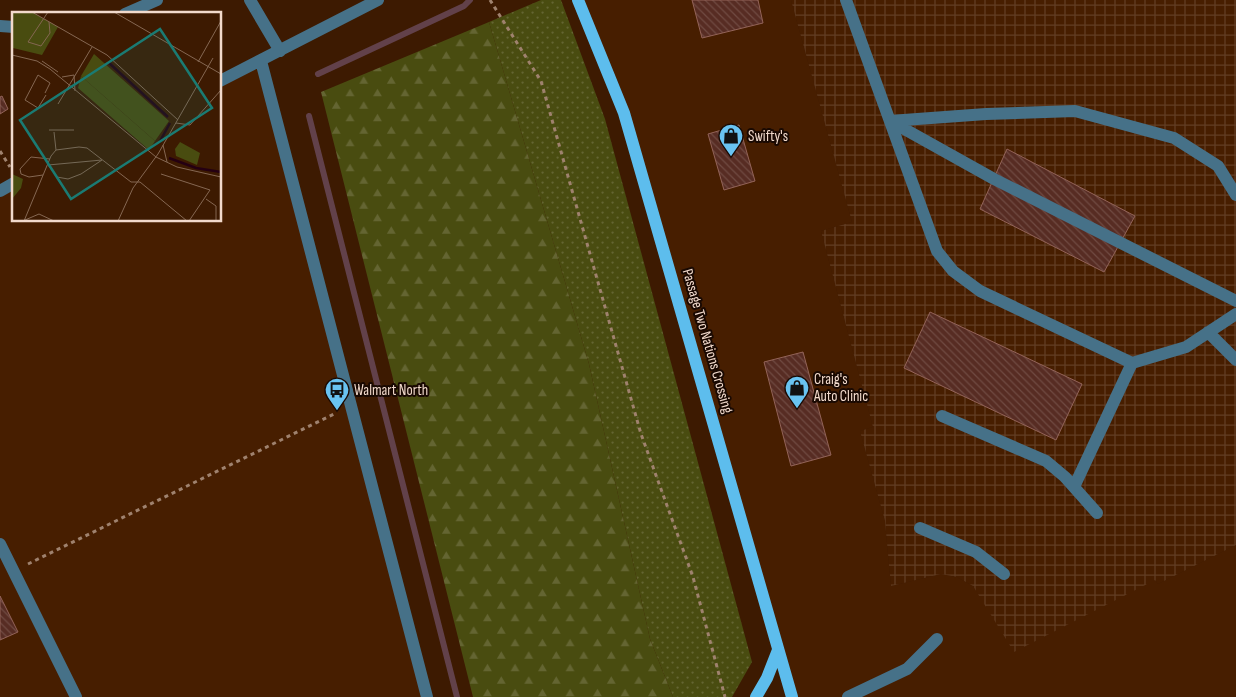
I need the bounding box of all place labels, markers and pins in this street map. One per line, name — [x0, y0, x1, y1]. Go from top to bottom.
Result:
shop icon: Swifty's — [718, 123, 744, 157]
place label: Swifty's — [748, 127, 788, 146]
place label: Craig's Auto Clinic — [813, 370, 868, 406]
shop icon: Craig's Auto Clinic — [784, 375, 810, 409]
bus stop icon: Walmart North — [324, 377, 350, 411]
place label: Walmart North — [354, 381, 428, 400]

